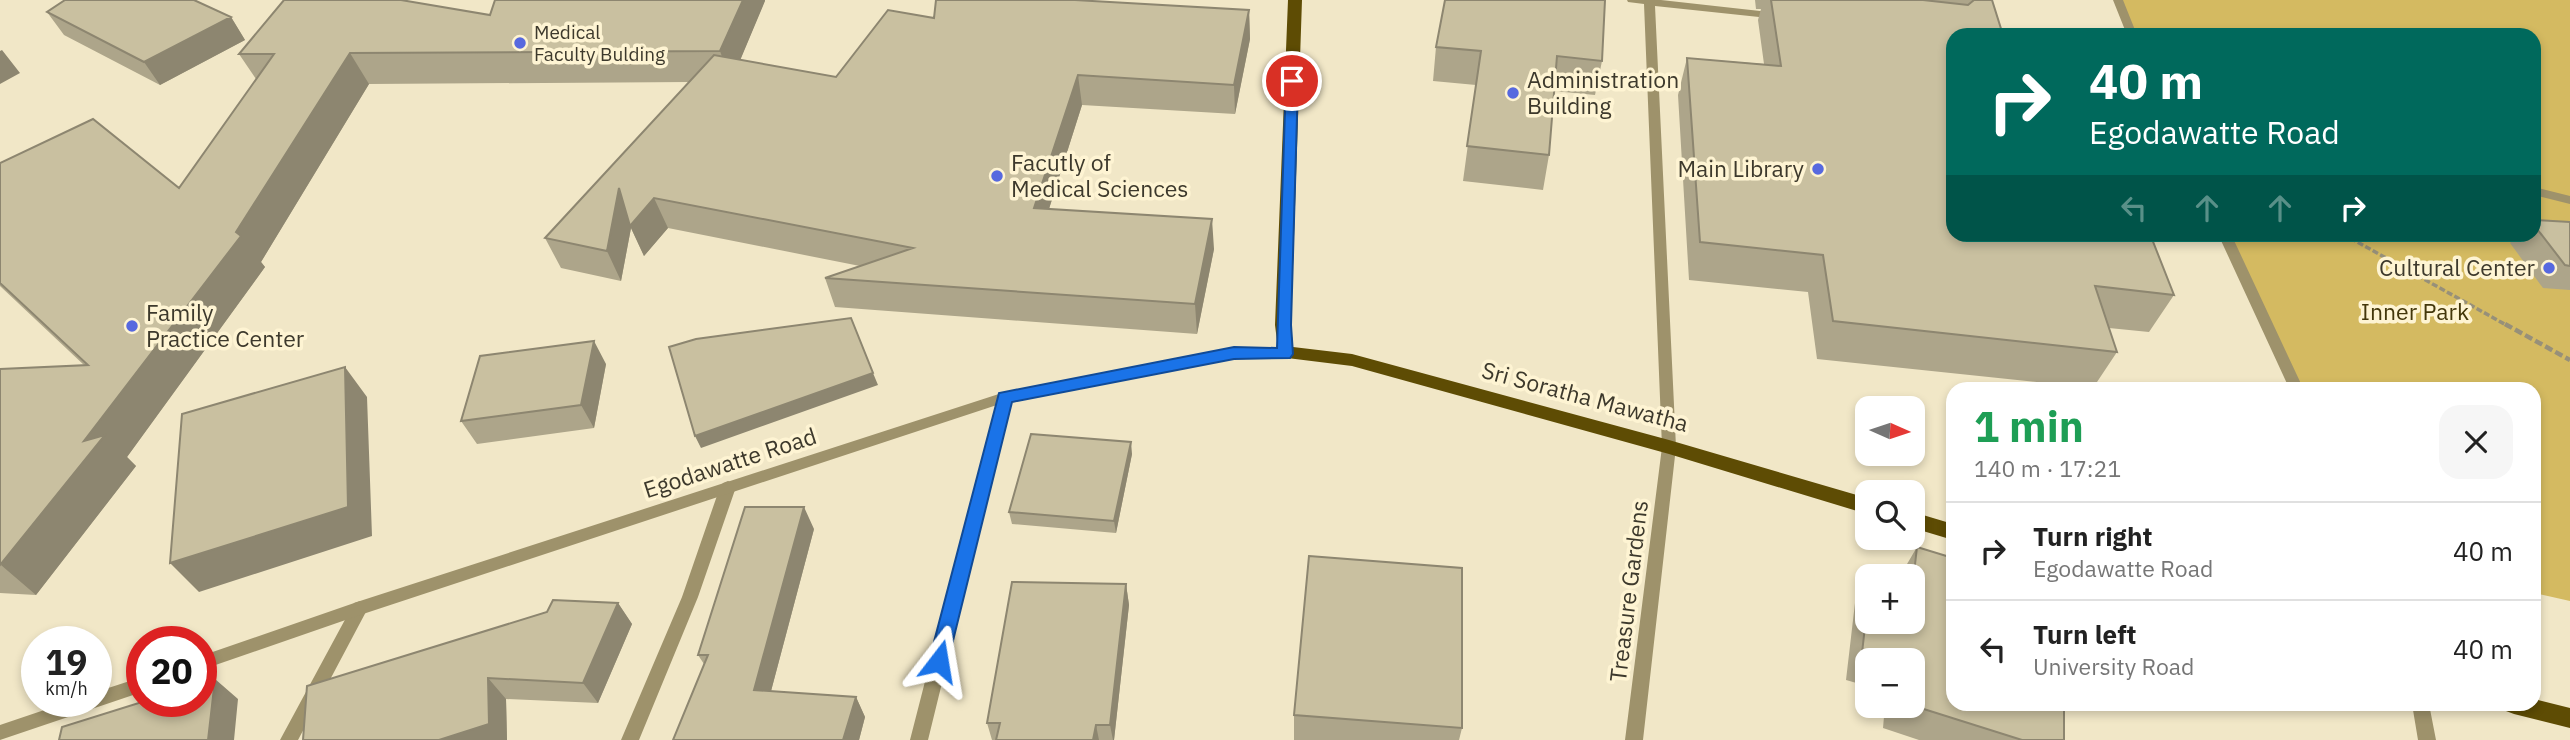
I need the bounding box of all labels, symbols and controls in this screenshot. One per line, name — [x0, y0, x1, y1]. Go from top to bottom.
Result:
place label: Medical Faculty Bulding — [534, 20, 665, 66]
marker: Medical Faculty Bulding — [512, 35, 528, 51]
text: 40 m — [2089, 49, 2203, 112]
pin — [1262, 51, 1322, 111]
icon: right — [1974, 56, 2065, 147]
icon: arrive — [1273, 62, 1311, 100]
place label: Administration Building — [1527, 64, 1679, 120]
marker: Administration Building — [1505, 85, 1521, 101]
text: Egodawatte Road — [2089, 111, 2340, 153]
place label: Facutly of Medical Sciences — [1011, 147, 1189, 203]
place label: Main Library — [1677, 153, 1805, 183]
marker: Main Library — [1810, 161, 1826, 177]
marker: Facutly of Medical Sciences — [989, 168, 1005, 184]
icon: left — [2115, 189, 2153, 227]
icon: ahead — [2188, 189, 2226, 227]
icon: ahead — [2261, 189, 2299, 227]
icon: right — [2334, 189, 2372, 227]
place label: Cultural Center — [2379, 252, 2536, 282]
marker: Cultural Center — [2541, 260, 2557, 276]
park label: Inner Park — [2361, 296, 2469, 326]
place label: Family Practice Center — [146, 297, 305, 353]
marker: Family Practice Center — [124, 318, 140, 334]
street label: Sri Soratha Mawatha — [1479, 354, 1692, 438]
north arrow — [1855, 396, 1925, 466]
map controls — [1855, 396, 1925, 718]
text: 1 min — [1974, 399, 2084, 454]
button: close — [2439, 405, 2513, 479]
street label: Egodawatte Road — [639, 420, 820, 504]
text: 140 m · 17:21 — [1974, 453, 2121, 483]
button: search — [1855, 480, 1925, 550]
street label: Treasure Gardens — [1602, 498, 1654, 683]
text: Turn right — [2033, 519, 2152, 553]
icon: right — [1974, 532, 2012, 570]
text: 40 m — [2453, 534, 2513, 568]
text: Egodawatte Road — [2033, 553, 2213, 583]
button: + — [1855, 564, 1925, 634]
text: Turn left — [2033, 617, 2136, 651]
position arrow — [902, 624, 976, 698]
speed limit sign: 20 — [126, 626, 217, 717]
icon: left — [1974, 630, 2012, 668]
text: 40 m — [2453, 632, 2513, 666]
text: 19 — [45, 639, 88, 685]
button: − — [1855, 648, 1925, 718]
text: University Road — [2033, 651, 2194, 681]
text: km/h — [45, 677, 88, 700]

